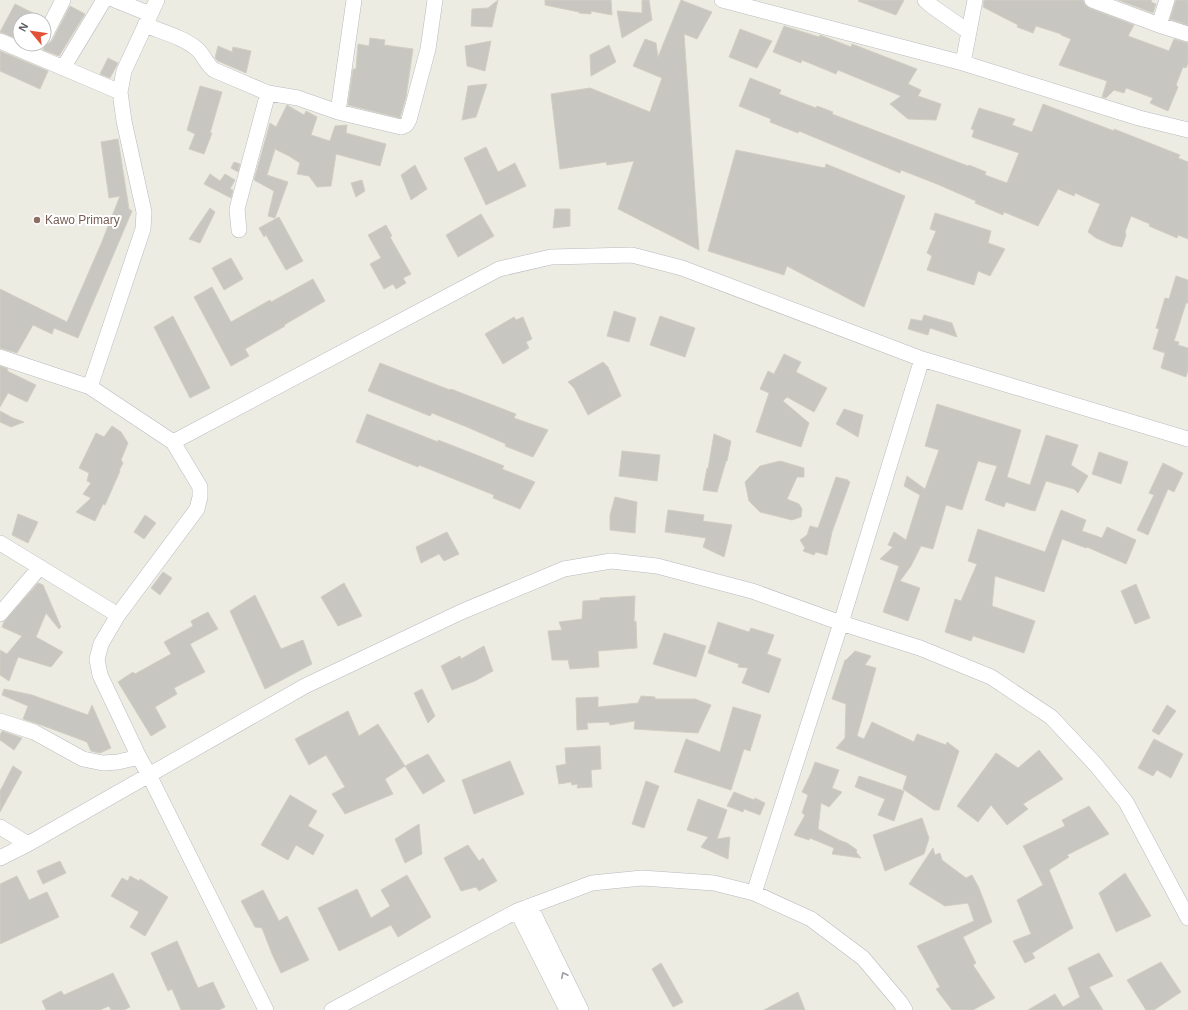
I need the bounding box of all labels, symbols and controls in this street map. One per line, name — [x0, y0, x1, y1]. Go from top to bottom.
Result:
north arrow — [12, 12, 52, 52]
text: N — [16, 21, 30, 34]
place label: Kawo Primary — [45, 213, 120, 227]
marker: Kawo Primary — [32, 215, 42, 225]
one-way arrow — [561, 972, 569, 980]

